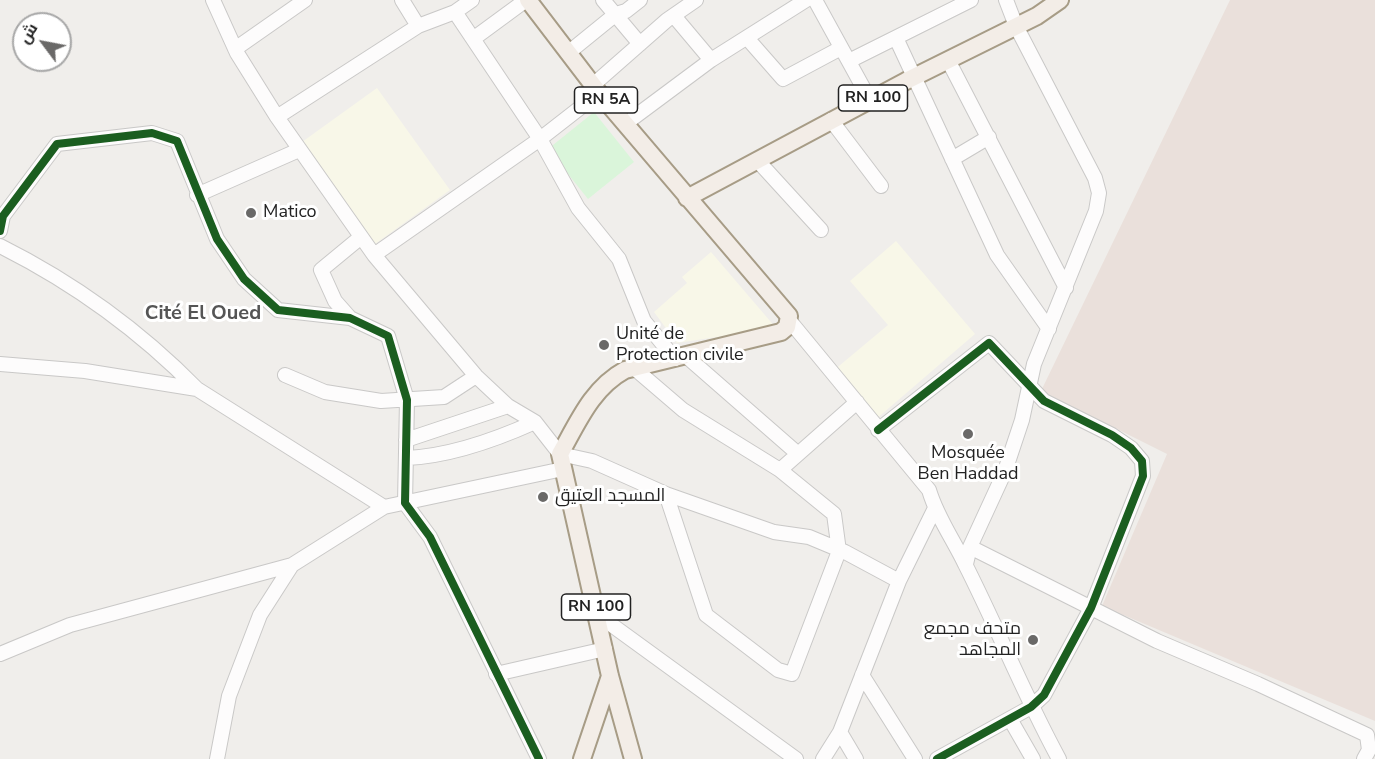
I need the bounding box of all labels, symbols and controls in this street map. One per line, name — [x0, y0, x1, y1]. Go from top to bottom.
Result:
north arrow — [12, 12, 72, 72]
text: ش — [14, 19, 43, 48]
road number: RN 100 — [838, 85, 908, 111]
road number: RN 5A — [574, 87, 638, 113]
place label: Matico — [263, 202, 317, 224]
marker: Matico — [244, 206, 258, 220]
district label: Cité El Oued — [145, 302, 261, 326]
place label: Unité de Protection civile — [616, 324, 744, 366]
marker: Unité de Protection civile — [597, 338, 611, 352]
marker: Mosquée Ben Haddad — [961, 427, 975, 441]
place label: Mosquée Ben Haddad — [918, 443, 1018, 486]
place label: المسجد العتيق — [555, 486, 665, 508]
marker: المسجد العتيق — [536, 490, 550, 504]
road number: RN 100 — [562, 594, 630, 620]
place label: متحف مجمع المجاهد — [924, 619, 1021, 662]
marker: متحف مجمع المجاهد — [1026, 633, 1040, 647]

